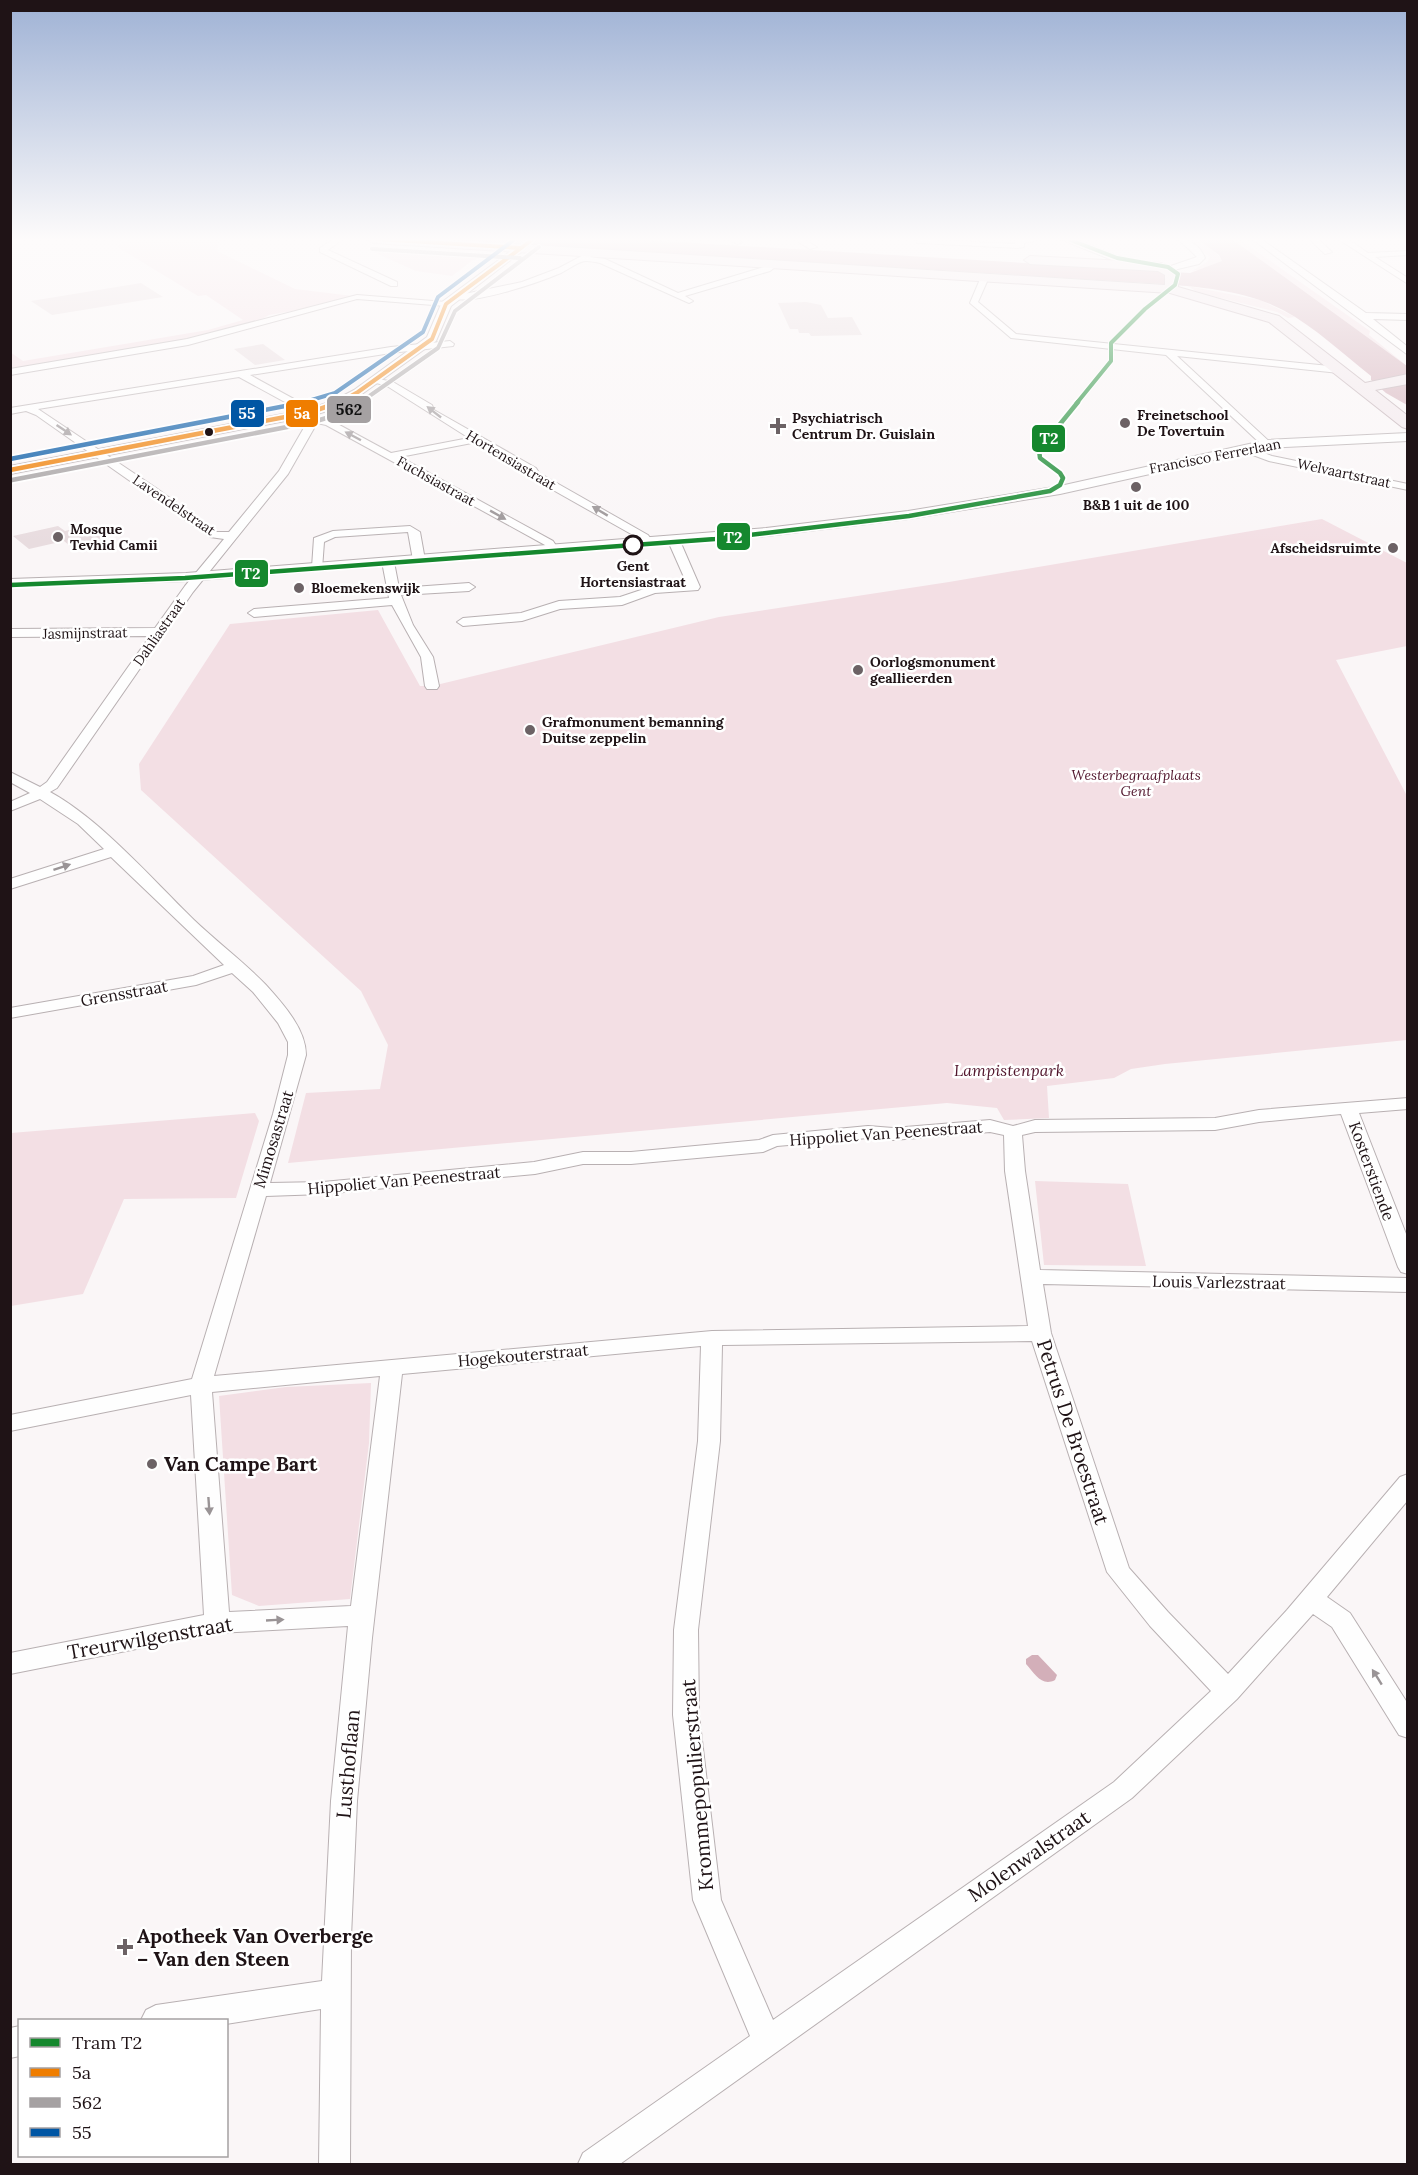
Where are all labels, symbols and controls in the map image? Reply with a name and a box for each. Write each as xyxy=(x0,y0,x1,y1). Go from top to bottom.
line badge: 562 xyxy=(326,395,372,424)
line badge: 55 xyxy=(230,399,265,428)
line badge: 5a xyxy=(285,399,319,428)
text: 562 xyxy=(336,399,362,419)
text: 55 xyxy=(238,403,256,423)
text: 5a xyxy=(293,403,311,423)
one-way arrow xyxy=(426,405,442,418)
place label: Freinetschool De Tovertuin xyxy=(1137,406,1229,440)
place label: Psychiatrisch Centrum Dr. Guislain xyxy=(792,409,935,443)
marker: Freinetschool De Tovertuin xyxy=(1118,416,1132,430)
marker: Psychiatrisch Centrum Dr. Guislain xyxy=(769,417,787,435)
one-way arrow xyxy=(55,424,71,436)
line badge: T2 xyxy=(1031,424,1066,453)
unlabelled marker xyxy=(203,426,215,438)
street label: Hortensiastraat xyxy=(463,426,560,494)
text: T2 xyxy=(1040,428,1058,448)
one-way arrow xyxy=(345,431,362,441)
street label: Francisco Ferrerlaan xyxy=(1148,434,1283,478)
street label: Fuchsiastraat xyxy=(394,452,479,510)
street label: Welvaartstraat xyxy=(1296,454,1393,492)
street label: Lavendelstraat xyxy=(129,471,219,540)
marker: B&B 1 uit de 100 xyxy=(1129,480,1143,494)
place label: B&B 1 uit de 100 xyxy=(1083,496,1189,514)
one-way arrow xyxy=(592,505,608,516)
one-way arrow xyxy=(490,510,507,520)
place label: Mosque Tevhid Camii xyxy=(70,520,158,554)
line badge: T2 xyxy=(716,522,751,551)
text: T2 xyxy=(724,527,742,547)
marker: Mosque Tevhid Camii xyxy=(51,530,65,544)
marker: Gent Hortensiastraat xyxy=(623,535,643,555)
place label: Afscheidsruimte xyxy=(1271,539,1381,557)
marker: Afscheidsruimte xyxy=(1386,541,1400,555)
place label: Gent Hortensiastraat xyxy=(580,557,686,591)
line badge: T2 xyxy=(234,559,269,588)
text: T2 xyxy=(242,563,260,583)
place label: Bloemekenswijk xyxy=(311,579,421,597)
marker: Bloemekenswijk xyxy=(292,581,306,595)
street label: Dahliastraat xyxy=(129,594,189,669)
street label: Jasmijnstraat xyxy=(41,623,128,643)
place label: Oorlogsmonument geallieerden xyxy=(870,653,996,687)
marker: Oorlogsmonument geallieerden xyxy=(851,663,865,677)
place label: Grafmonument bemanning Duitse zeppelin xyxy=(542,713,725,747)
marker: Grafmonument bemanning Duitse zeppelin xyxy=(523,723,537,737)
park label: Westerbegraafplaats Gent xyxy=(1071,766,1201,800)
one-way arrow xyxy=(53,862,71,871)
street label: Grensstraat xyxy=(79,975,170,1010)
park label: Lampistenpark xyxy=(954,1060,1064,1080)
street label: Mimosastraat xyxy=(249,1087,298,1190)
street label: Hippoliet Van Peenestraat xyxy=(789,1116,984,1150)
street label: Kosterstiende xyxy=(1345,1119,1399,1224)
street label: Hippoliet Van Peenestraat xyxy=(307,1162,502,1198)
street label: Louis Varlezstraat xyxy=(1152,1271,1287,1293)
street label: Petrus De Broestraat xyxy=(1032,1336,1115,1528)
street label: Hogekouterstraat xyxy=(457,1339,590,1371)
place label: Van Campe Bart xyxy=(164,1451,318,1476)
marker: Van Campe Bart xyxy=(145,1457,159,1471)
one-way arrow xyxy=(204,1497,214,1516)
street label: Treurwilgenstraat xyxy=(65,1611,235,1664)
one-way arrow xyxy=(266,1615,285,1624)
one-way arrow xyxy=(1371,1669,1382,1685)
street label: Krommepopulierstraat xyxy=(675,1678,718,1892)
street label: Lusthoflaan xyxy=(330,1708,365,1820)
street label: Molenwalstraat xyxy=(963,1804,1095,1907)
place label: Apotheek Van Overberge – Van den Steen xyxy=(137,1923,374,1971)
marker: Apotheek Van Overberge – Van den Steen xyxy=(118,1940,132,1954)
legend xyxy=(18,2019,228,2157)
text: Tram T2 xyxy=(72,2031,142,2054)
text: 5a xyxy=(72,2061,91,2084)
text: 562 xyxy=(72,2091,102,2114)
text: 55 xyxy=(72,2121,92,2144)

